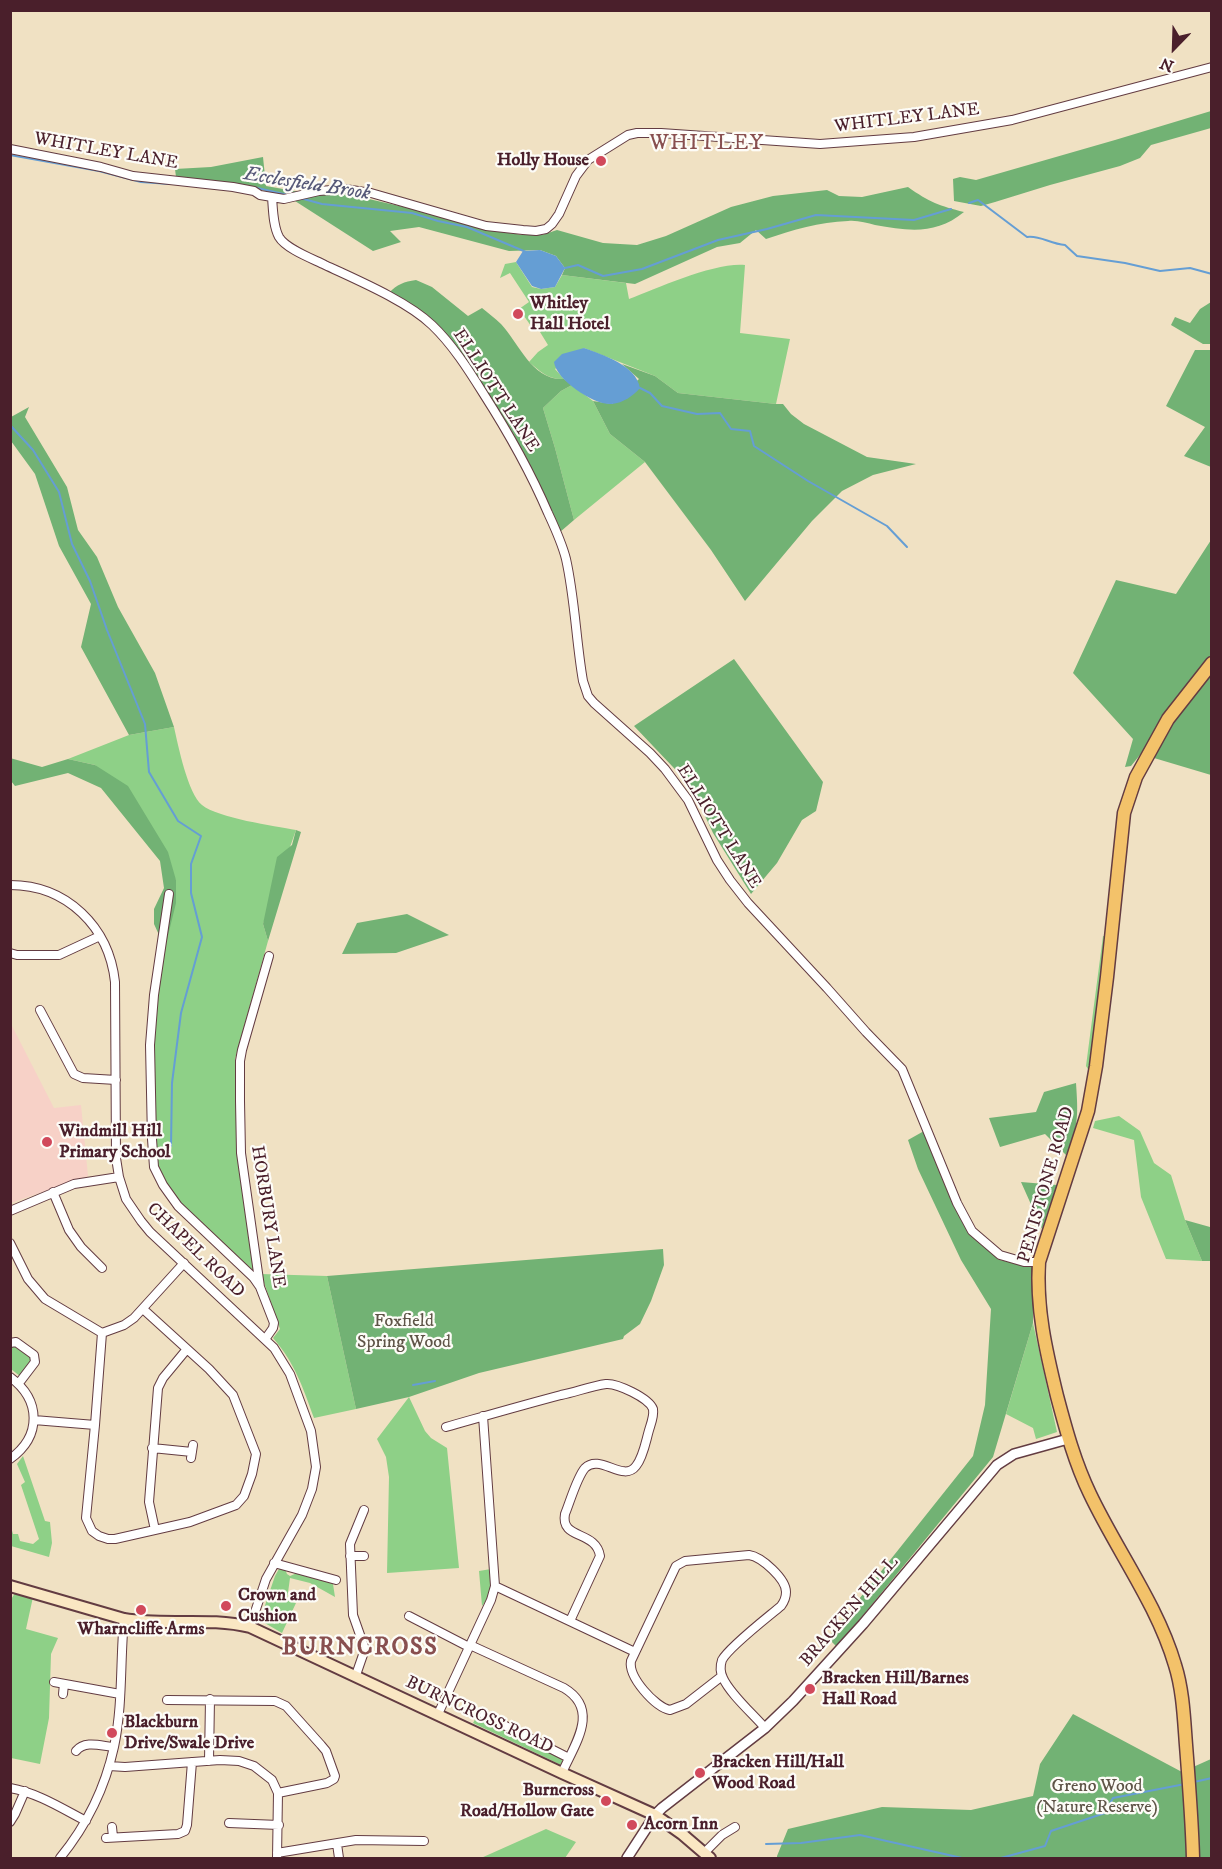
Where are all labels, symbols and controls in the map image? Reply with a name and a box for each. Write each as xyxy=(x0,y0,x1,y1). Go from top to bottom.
north arrow xyxy=(1144,18,1204,78)
text: N xyxy=(1157,53,1177,76)
street label: WHITLEY LANE xyxy=(833,99,981,139)
street label: WHITLEY LANE xyxy=(32,129,180,175)
district label: WHITLEY xyxy=(649,132,765,158)
place label: Holly House xyxy=(497,150,589,172)
marker: Holly House xyxy=(594,154,608,168)
water label: Ecclesfield Brook xyxy=(242,163,372,207)
place label: Whitley Hall Hotel xyxy=(530,293,610,336)
marker: Whitley Hall Hotel xyxy=(511,307,525,321)
street label: ELLIOTT LANE xyxy=(447,325,543,457)
street label: ELLIOTT LANE xyxy=(671,761,765,893)
street label: PENISTONE ROAD xyxy=(1014,1104,1080,1266)
place label: Windmill Hill Primary School xyxy=(59,1121,170,1164)
marker: Windmill Hill Primary School xyxy=(40,1135,54,1149)
street label: HORBURY LANE xyxy=(245,1144,289,1290)
street label: CHAPEL ROAD xyxy=(142,1199,248,1303)
park label: Foxfield Spring Wood xyxy=(357,1311,451,1354)
street label: BRACKEN HILL xyxy=(796,1552,904,1672)
place label: Crown and Cushion xyxy=(238,1585,316,1628)
marker: Crown and Cushion xyxy=(219,1599,233,1613)
marker: Wharncliffe Arms xyxy=(134,1603,148,1617)
place label: Wharncliffe Arms xyxy=(78,1619,204,1641)
district label: BURNCROSS xyxy=(282,1635,438,1663)
place label: Bracken Hill/Barnes Hall Road xyxy=(822,1668,969,1710)
street label: BURNCROSS ROAD xyxy=(402,1672,556,1760)
marker: Bracken Hill/Barnes Hall Road xyxy=(803,1682,817,1696)
place label: Blackburn Drive/Swale Drive xyxy=(124,1712,254,1754)
marker: Blackburn Drive/Swale Drive xyxy=(105,1726,119,1740)
place label: Bracken Hill/Hall Wood Road xyxy=(712,1752,844,1794)
marker: Bracken Hill/Hall Wood Road xyxy=(693,1766,707,1780)
park label: Greno Wood (Nature Reserve) xyxy=(1036,1776,1158,1818)
place label: Burncross Road/Hollow Gate xyxy=(460,1780,594,1822)
marker: Burncross Road/Hollow Gate xyxy=(599,1794,613,1808)
place label: Acorn Inn xyxy=(644,1814,718,1836)
marker: Acorn Inn xyxy=(625,1818,639,1832)

